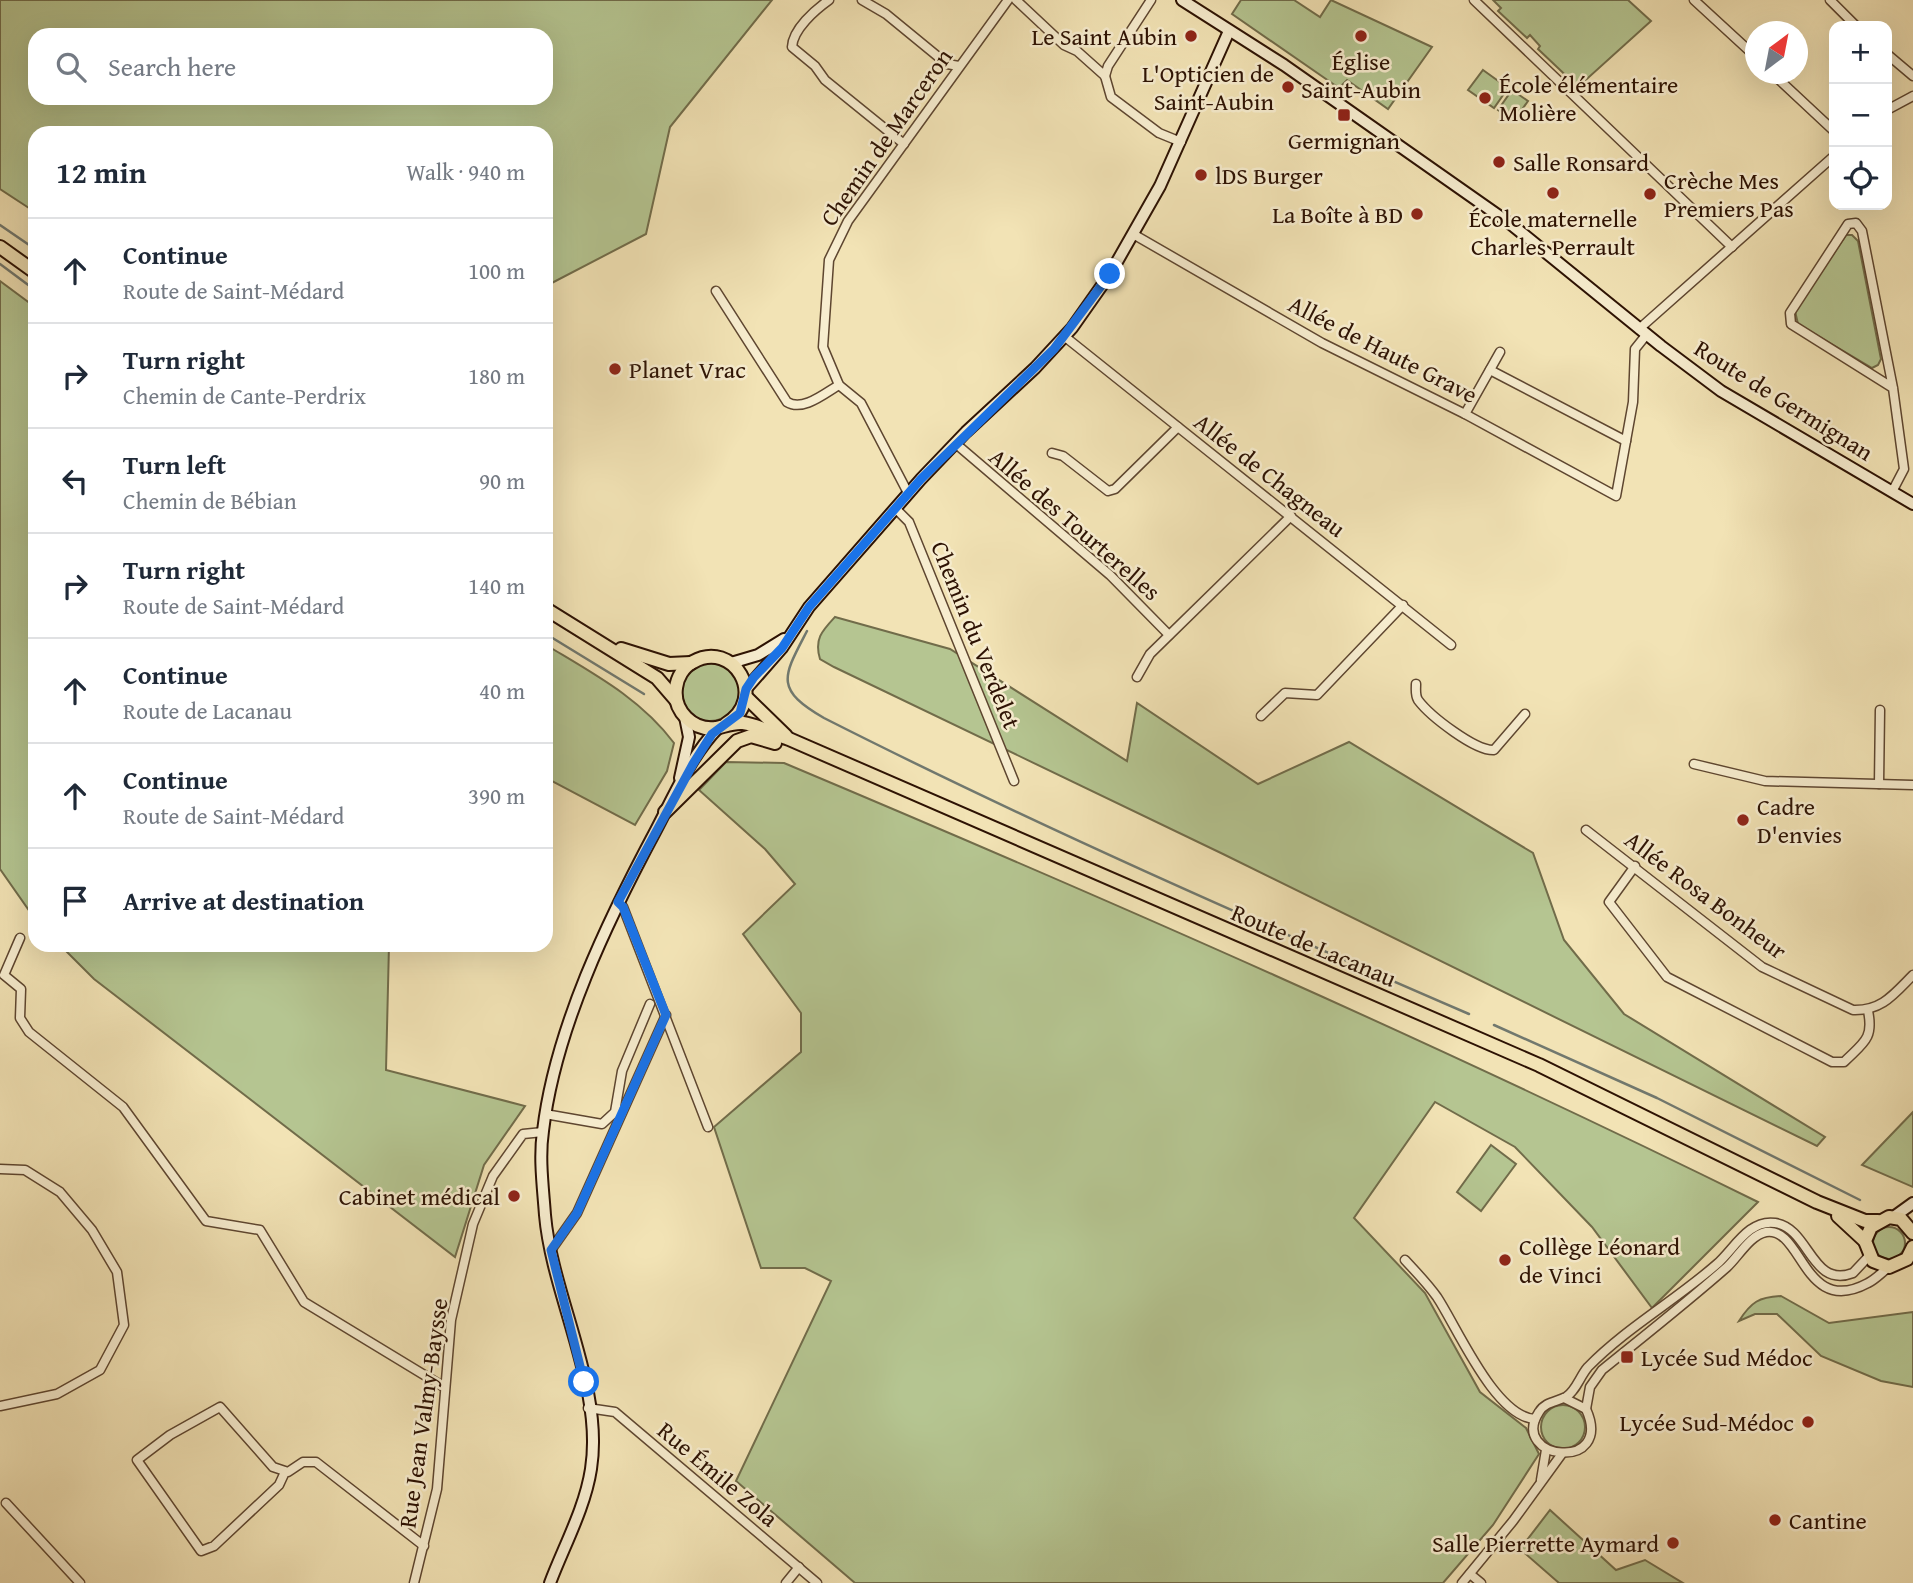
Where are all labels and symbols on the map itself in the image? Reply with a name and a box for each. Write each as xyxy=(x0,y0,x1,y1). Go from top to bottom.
place label: Le Saint Aubin xyxy=(1032,19,1178,54)
north arrow xyxy=(1745,21,1808,84)
marker: Le Saint Aubin xyxy=(1183,28,1199,44)
marker: Église Saint-Aubin xyxy=(1353,28,1369,44)
street label: Chemin de Marceron xyxy=(811,41,961,233)
place label: Église Saint-Aubin xyxy=(1301,44,1422,107)
place label: L'Opticien de Saint-Aubin xyxy=(1142,56,1275,119)
place label: École élémentaire Molière xyxy=(1499,67,1678,130)
marker: L'Opticien de Saint-Aubin xyxy=(1280,79,1296,95)
marker: École élémentaire Molière xyxy=(1477,90,1493,106)
marker: Germignan xyxy=(1336,107,1352,123)
place label: Germignan xyxy=(1288,123,1400,158)
place label: Salle Ronsard xyxy=(1513,145,1649,180)
marker: Salle Ronsard xyxy=(1491,154,1507,170)
place label: lDS Burger xyxy=(1215,158,1323,193)
place label: Crèche Mes Premiers Pas xyxy=(1664,163,1794,226)
marker: lDS Burger xyxy=(1193,167,1209,183)
marker: École maternelle Charles Perrault xyxy=(1545,185,1561,201)
marker: Crèche Mes Premiers Pas xyxy=(1642,186,1658,202)
place label: La Boîte à BD xyxy=(1272,197,1403,232)
place label: École maternelle Charles Perrault xyxy=(1469,201,1637,264)
marker: La Boîte à BD xyxy=(1409,206,1425,222)
route end xyxy=(1094,258,1125,289)
street label: Allée de Haute Grave xyxy=(1282,286,1484,412)
street label: Route de Germignan xyxy=(1688,331,1881,470)
place label: Planet Vrac xyxy=(629,352,746,387)
marker: Planet Vrac xyxy=(607,361,623,377)
street label: Allée de Chagneau xyxy=(1187,405,1353,545)
street label: Allée des Tourterelles xyxy=(982,440,1168,608)
street label: Chemin du Verdelet xyxy=(922,536,1030,735)
place label: Cadre D'envies xyxy=(1757,789,1842,852)
marker: Cadre D'envies xyxy=(1735,812,1751,828)
street label: Allée Rosa Bonheur xyxy=(1618,822,1794,968)
street label: Route de Lacanau xyxy=(1226,894,1402,996)
place label: Cabinet médical xyxy=(339,1179,500,1214)
marker: Cabinet médical xyxy=(506,1188,522,1204)
place label: Collège Léonard de Vinci xyxy=(1519,1229,1680,1292)
marker: Collège Léonard de Vinci xyxy=(1497,1252,1513,1268)
street label: Rue Jean Valmy-Baysse xyxy=(390,1296,456,1530)
place label: Lycée Sud Médoc xyxy=(1641,1340,1813,1375)
marker: Lycée Sud Médoc xyxy=(1619,1349,1635,1365)
route start xyxy=(568,1366,599,1397)
place label: Lycée Sud-Médoc xyxy=(1620,1405,1794,1440)
street label: Rue Émile Zola xyxy=(650,1413,787,1535)
marker: Lycée Sud-Médoc xyxy=(1800,1414,1816,1430)
place label: Cantine xyxy=(1789,1503,1867,1538)
marker: Cantine xyxy=(1767,1512,1783,1528)
place label: Salle Pierrette Aymard xyxy=(1432,1526,1659,1561)
marker: Salle Pierrette Aymard xyxy=(1665,1535,1681,1551)

